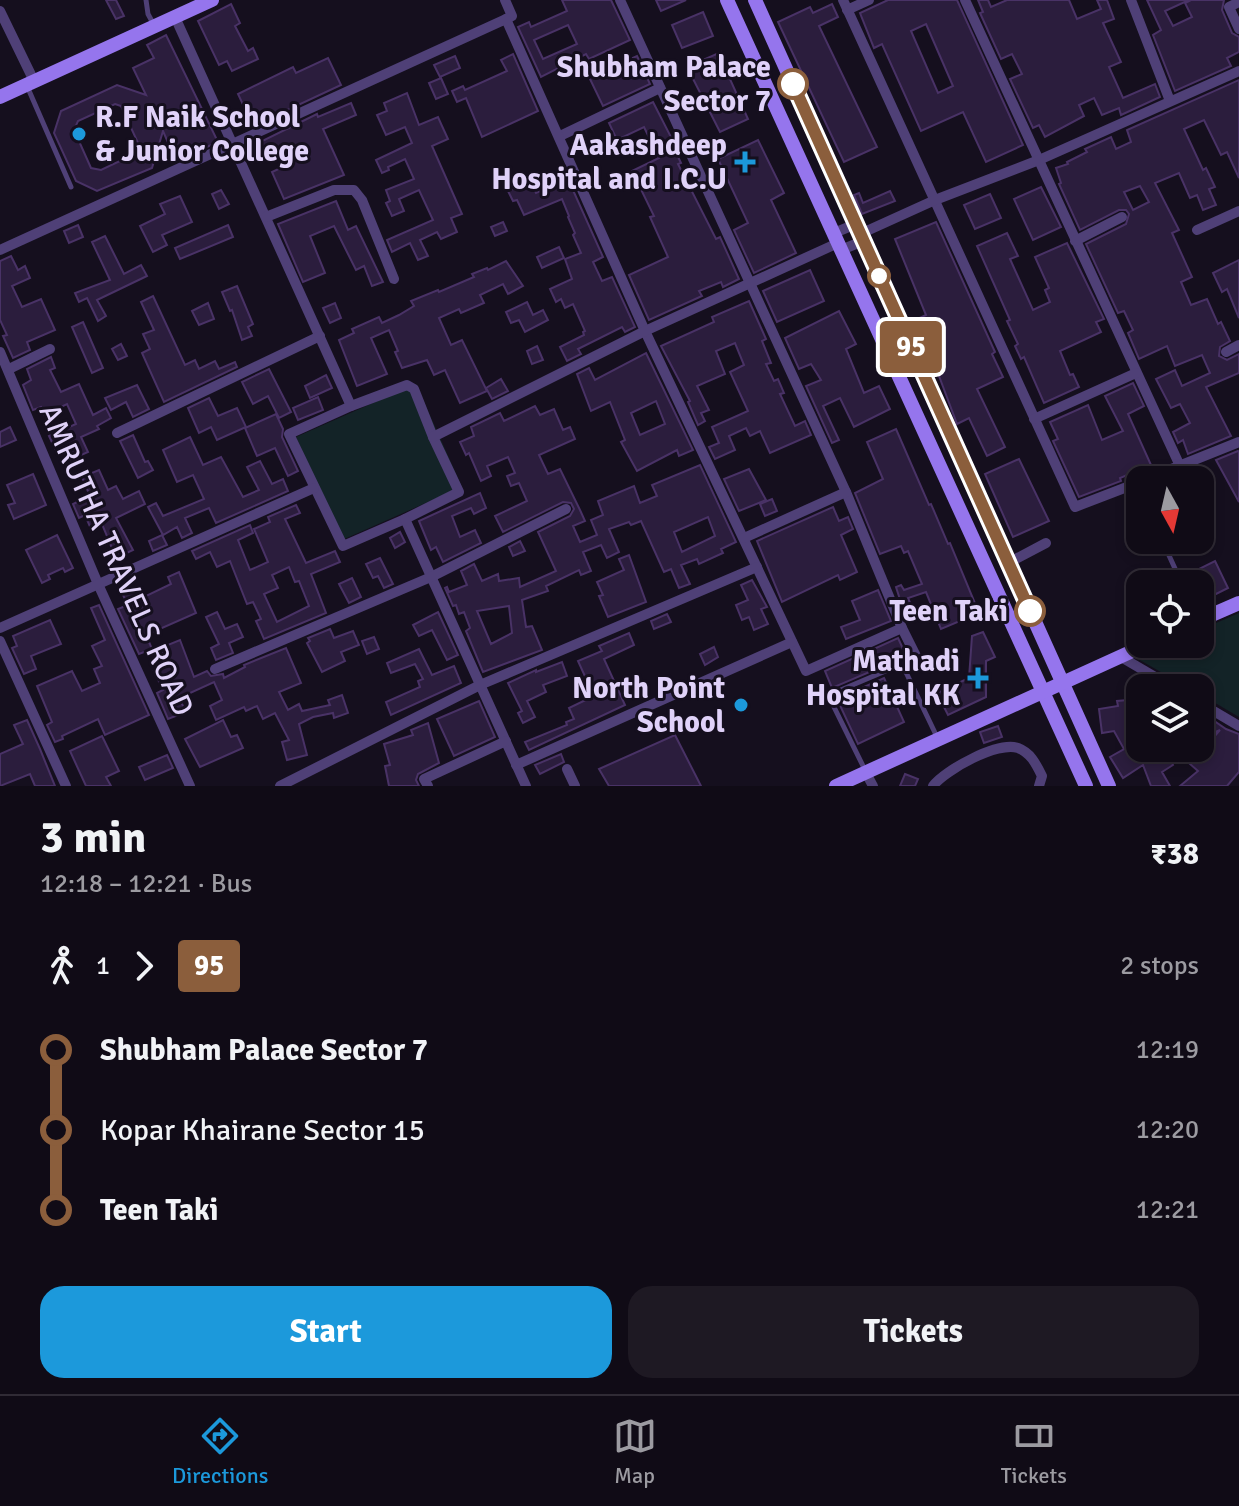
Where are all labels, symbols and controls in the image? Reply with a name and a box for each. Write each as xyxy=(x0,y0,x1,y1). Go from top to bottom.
place label: Shubham Palace Sector 7 xyxy=(557,49,771,120)
marker: Shubham Palace Sector 7 xyxy=(778,69,808,99)
place label: R.F Naik School & Junior College xyxy=(95,99,309,170)
marker: R.F Naik School & Junior College xyxy=(70,125,88,143)
place label: Aakashdeep Hospital and I.C.U xyxy=(491,127,727,198)
marker: Aakashdeep Hospital and I.C.U xyxy=(734,151,756,173)
unlabelled marker xyxy=(868,265,890,287)
line badge: 95 xyxy=(875,321,947,373)
text: 95 xyxy=(896,330,926,364)
street label: AMRUTHA TRAVELS ROAD xyxy=(30,398,202,722)
north arrow xyxy=(1126,466,1214,554)
map controls xyxy=(1126,466,1214,762)
button: locate xyxy=(1126,570,1214,658)
place label: Teen Taki xyxy=(889,593,1008,630)
marker: Teen Taki xyxy=(1015,596,1045,626)
place label: Mathadi Hospital KK xyxy=(806,643,960,714)
marker: Mathadi Hospital KK xyxy=(967,667,989,689)
place label: North Point School xyxy=(572,670,725,741)
button: layers xyxy=(1126,674,1214,762)
marker: North Point School xyxy=(732,696,750,714)
text: 3 min xyxy=(40,811,146,865)
text: ₹38 xyxy=(1150,836,1199,873)
text: 12:18 – 12:21 · Bus xyxy=(40,868,252,900)
icon: walk xyxy=(40,944,84,988)
icon: forward xyxy=(122,944,166,988)
text: 95 xyxy=(194,949,224,983)
text: 1 xyxy=(96,950,110,982)
text: 2 stops xyxy=(1120,950,1199,982)
text: Shubham Palace Sector 7 xyxy=(100,1032,428,1069)
text: 12:19 xyxy=(1136,1034,1199,1066)
text: Kopar Khairane Sector 15 xyxy=(100,1112,425,1149)
text: 12:20 xyxy=(1136,1114,1199,1146)
text: Teen Taki xyxy=(100,1192,219,1229)
text: 12:21 xyxy=(1136,1194,1199,1226)
button: Start xyxy=(40,1286,612,1378)
button: Tickets xyxy=(628,1286,1199,1378)
tab: Directions xyxy=(172,1414,268,1489)
tab: Map xyxy=(613,1414,657,1489)
tab: Tickets xyxy=(1001,1414,1067,1489)

